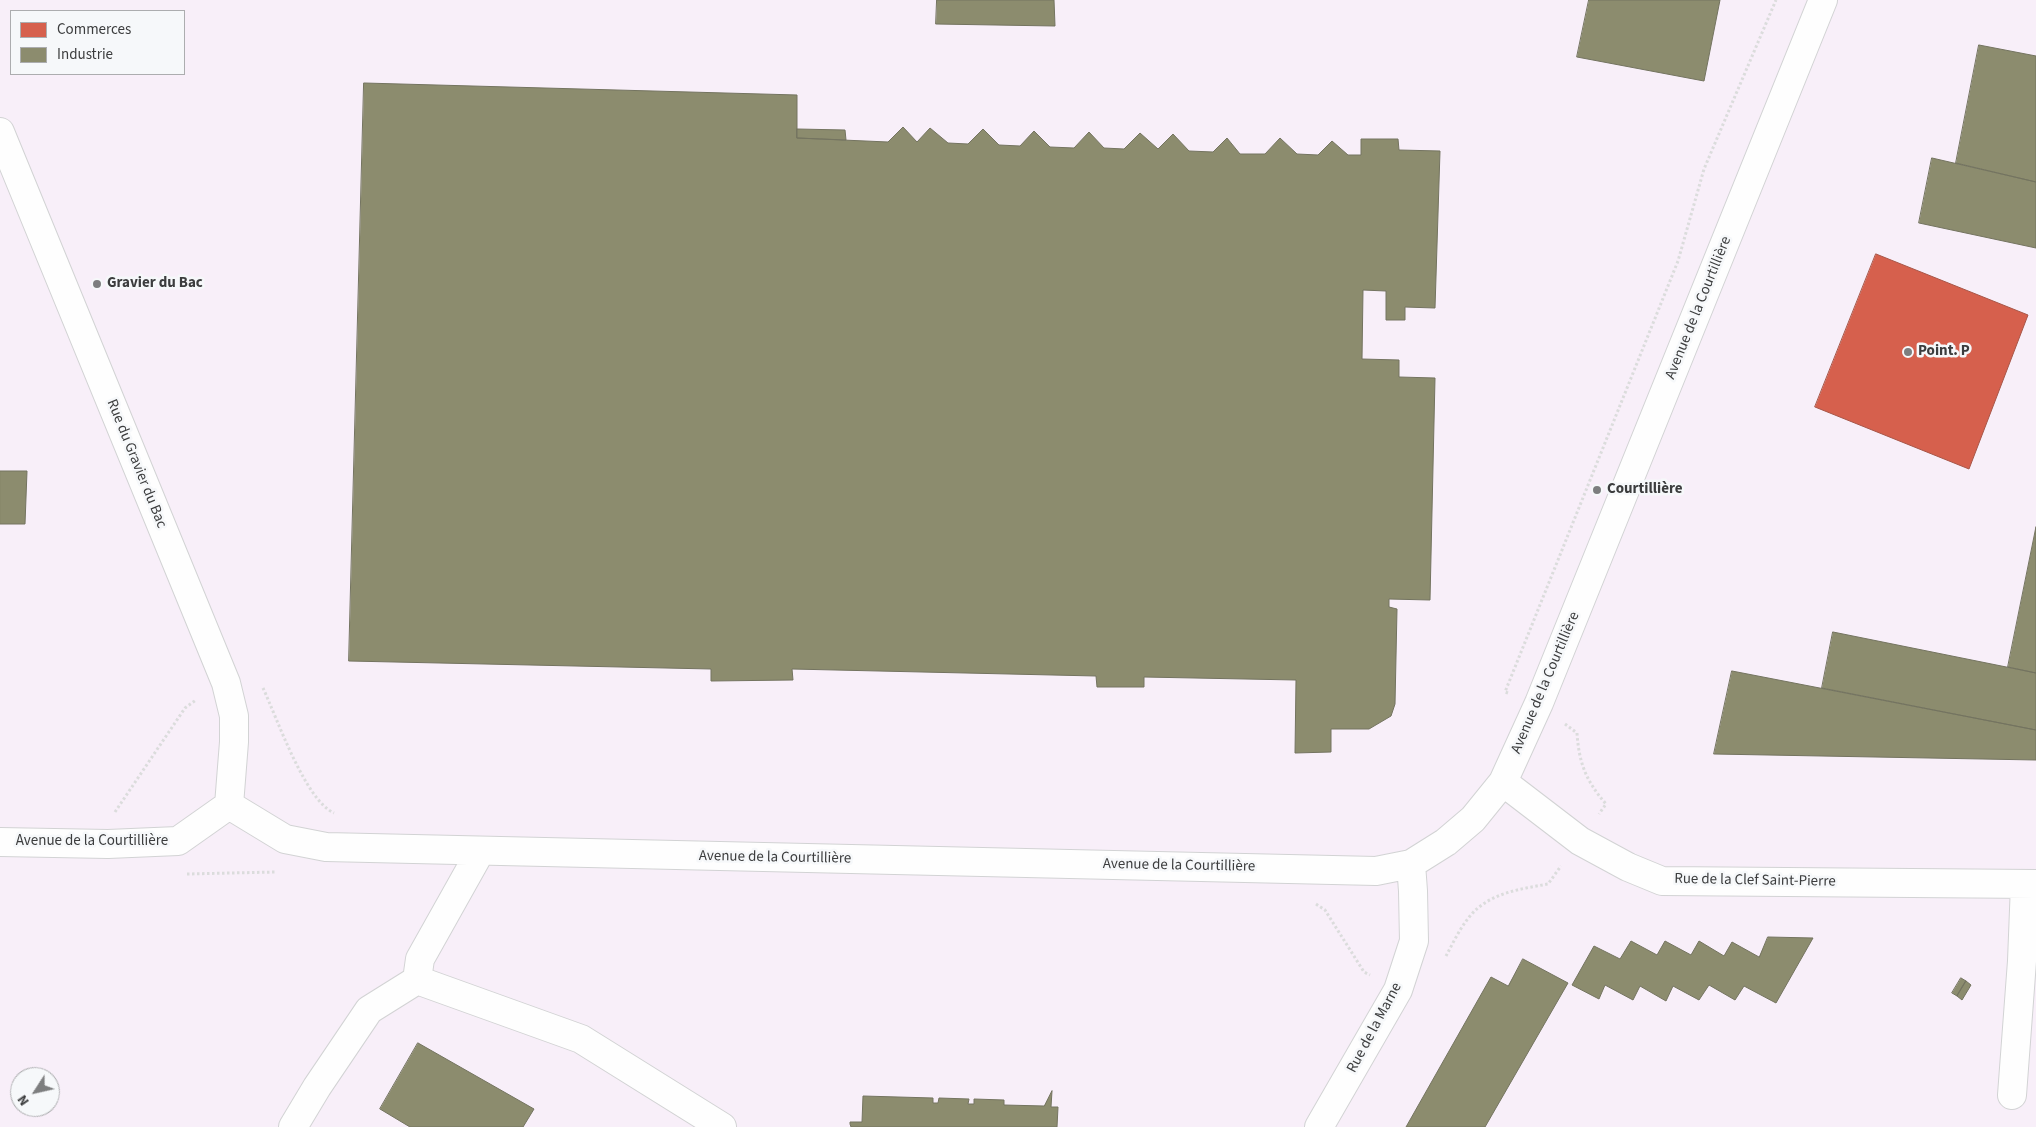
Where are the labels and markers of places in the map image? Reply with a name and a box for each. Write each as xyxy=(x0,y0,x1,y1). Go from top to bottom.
place label: Gravier du Bac xyxy=(107,275,203,293)
marker: Gravier du Bac xyxy=(91,278,103,290)
place label: Point. P xyxy=(1918,343,1970,361)
marker: Point. P xyxy=(1902,346,1914,358)
place label: Courtillière xyxy=(1607,481,1683,499)
marker: Courtillière xyxy=(1591,484,1603,496)

